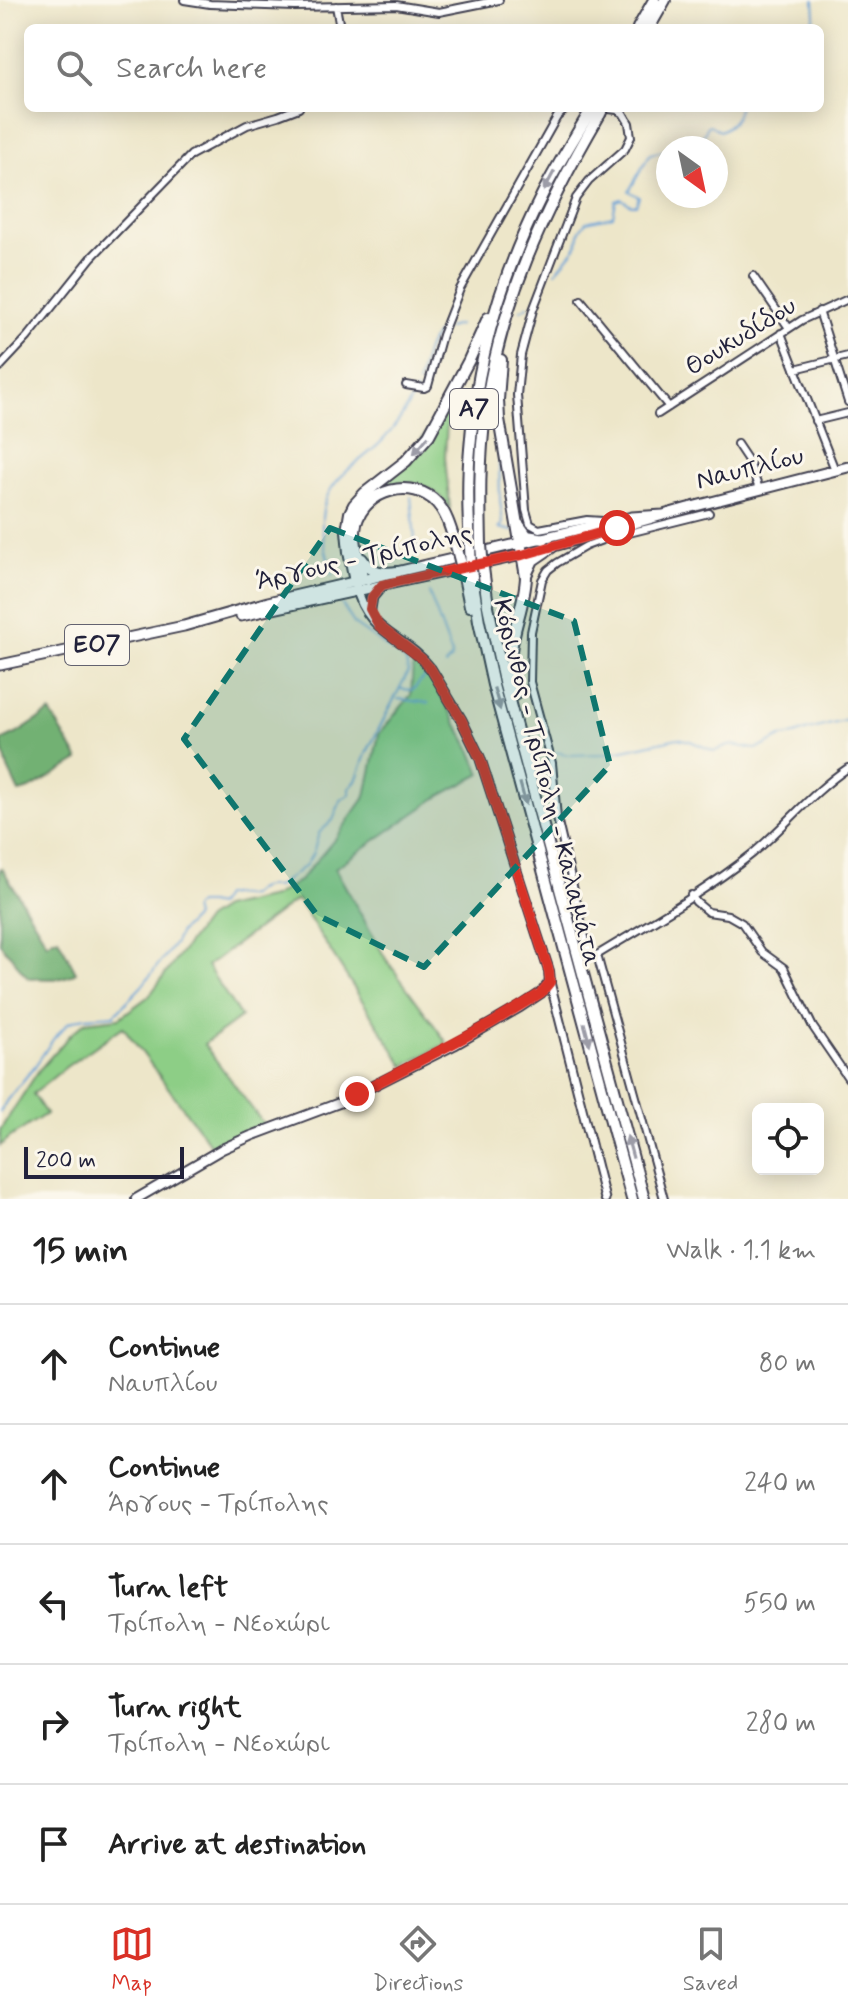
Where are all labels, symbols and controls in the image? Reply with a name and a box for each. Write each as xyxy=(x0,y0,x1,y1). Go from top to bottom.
search box xyxy=(24,24,824,112)
icon: search xyxy=(52,46,96,90)
text: Search here xyxy=(116,49,267,88)
north arrow xyxy=(656,136,728,208)
one-way arrow xyxy=(543,169,556,192)
street label: Θουκυδίδου xyxy=(679,289,803,385)
road number: Α7 xyxy=(450,389,498,429)
one-way arrow xyxy=(413,435,430,455)
street label: Ναυπλίου xyxy=(693,439,807,499)
route start xyxy=(599,510,635,546)
street label: Άργους - Τρίπολης xyxy=(253,517,475,599)
street label: Κόρινθος - Τρίπολη - Καλαμάτα xyxy=(484,596,608,970)
road number: ΕΟ7 xyxy=(65,625,129,665)
one-way arrow xyxy=(491,687,504,711)
one-way arrow xyxy=(517,782,530,806)
one-way arrow xyxy=(582,1021,594,1046)
route end xyxy=(339,1076,375,1112)
map controls xyxy=(752,1103,824,1175)
button: locate xyxy=(752,1103,824,1175)
one-way arrow xyxy=(623,1134,636,1158)
scale bar xyxy=(24,1143,184,1179)
text: 200 m xyxy=(36,1147,96,1175)
text: 15 min xyxy=(32,1229,128,1274)
text: Walk · 1.1 km xyxy=(666,1234,816,1268)
text: Continue xyxy=(108,1328,220,1367)
icon: ahead xyxy=(32,1342,76,1386)
text: 80 m xyxy=(759,1347,816,1381)
text: Ναυπλίου xyxy=(108,1367,218,1401)
text: Continue xyxy=(108,1448,220,1487)
icon: ahead xyxy=(32,1462,76,1506)
text: 240 m xyxy=(744,1467,816,1501)
text: Άργους - Τρίπολης xyxy=(108,1487,329,1521)
text: Turn left xyxy=(108,1568,228,1607)
icon: left xyxy=(32,1582,76,1626)
text: 550 m xyxy=(743,1587,816,1621)
text: Τρίπολη - Νεοχώρι xyxy=(108,1607,330,1641)
text: Turn right xyxy=(108,1688,241,1727)
icon: right xyxy=(32,1702,76,1746)
text: 280 m xyxy=(746,1707,816,1741)
text: Τρίπολη - Νεοχώρι xyxy=(108,1727,330,1761)
icon: arrive xyxy=(32,1822,76,1866)
text: Arrive at destination xyxy=(108,1825,366,1864)
tab: Map xyxy=(110,1922,154,1998)
tab: Directions xyxy=(373,1922,463,1998)
tab: Saved xyxy=(683,1922,738,1998)

